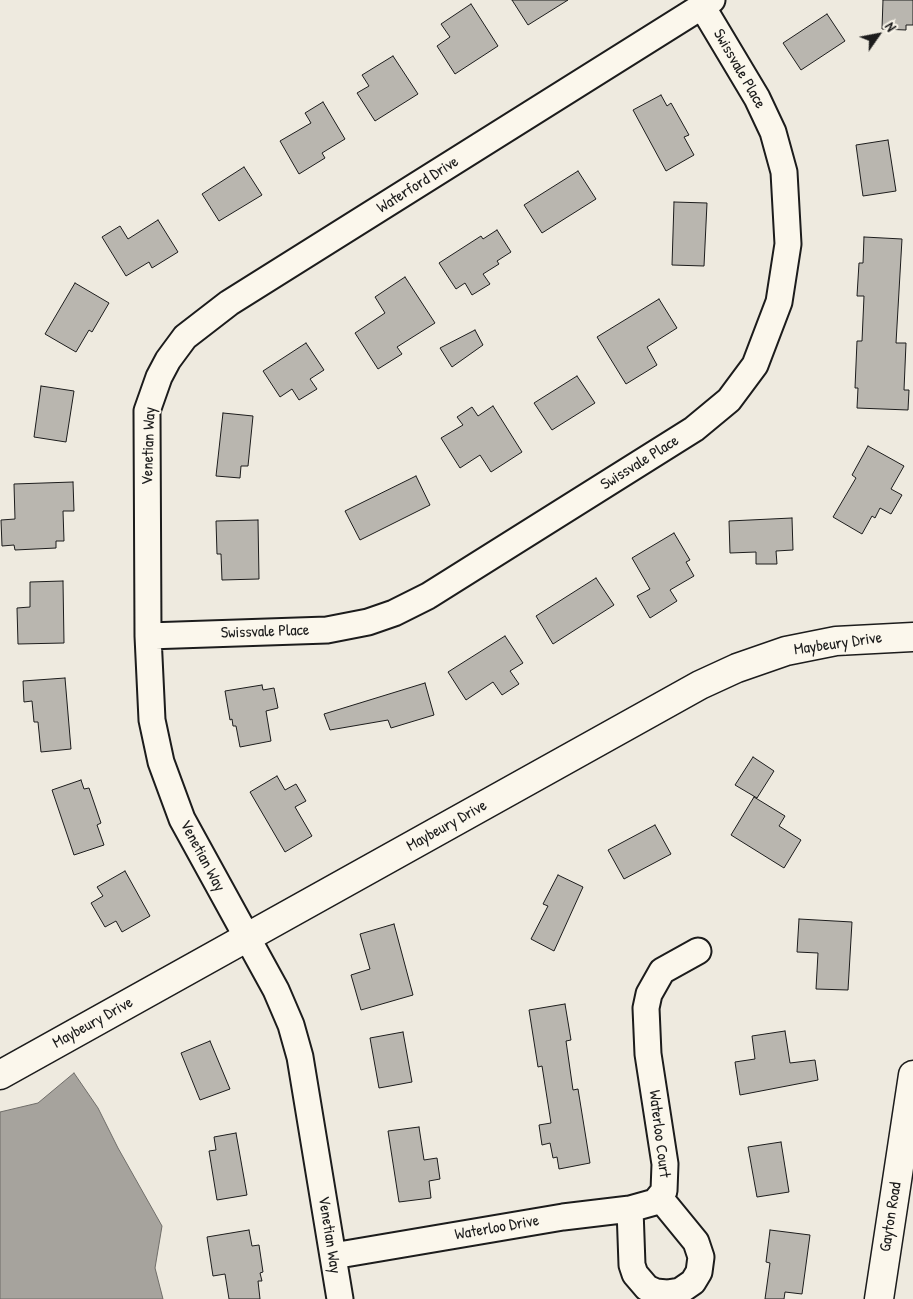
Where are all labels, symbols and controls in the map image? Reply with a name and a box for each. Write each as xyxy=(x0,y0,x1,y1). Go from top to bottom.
north arrow xyxy=(853,10,903,60)
text: N xyxy=(881,18,901,35)
street label: Swissvale Place xyxy=(709,26,769,112)
street label: Waterford Drive xyxy=(374,152,462,218)
street label: Venetian Way xyxy=(138,407,160,485)
street label: Swissvale Place xyxy=(597,431,683,495)
street label: Swissvale Place xyxy=(220,621,310,643)
street label: Maybeury Drive xyxy=(793,628,883,660)
street label: Maybeury Drive xyxy=(404,796,490,856)
street label: Venetian Way xyxy=(175,817,229,895)
street label: Maybeury Drive xyxy=(50,993,136,1053)
street label: Waterloo Court xyxy=(644,1089,674,1179)
street label: Gayton Road xyxy=(876,1181,906,1253)
street label: Venetian Way xyxy=(313,1195,345,1275)
street label: Waterloo Drive xyxy=(453,1211,541,1245)

